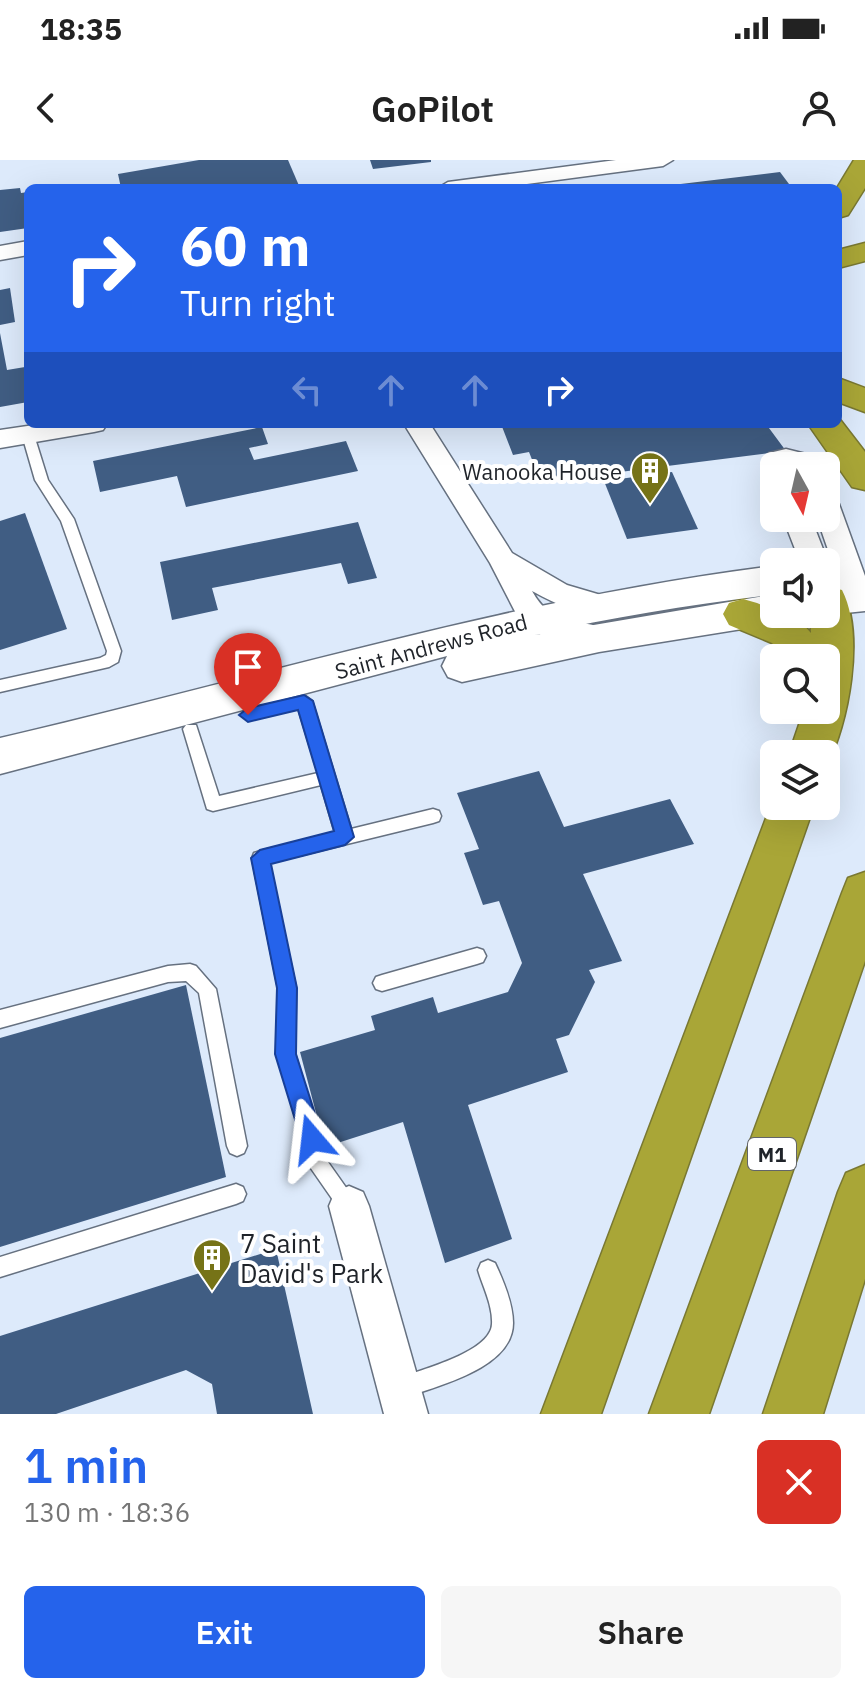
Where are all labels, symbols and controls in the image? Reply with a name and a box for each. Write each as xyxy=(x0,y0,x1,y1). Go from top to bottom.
text: 18:35 xyxy=(40,9,122,48)
text: GoPilot xyxy=(371,85,494,132)
icon: back xyxy=(24,86,68,130)
icon: person xyxy=(797,86,841,130)
text: 60 m xyxy=(180,209,310,281)
icon: right xyxy=(48,216,152,320)
text: Turn right xyxy=(180,279,336,326)
icon: left xyxy=(285,368,329,412)
icon: ahead xyxy=(369,368,413,412)
icon: ahead xyxy=(453,368,497,412)
icon: right xyxy=(537,368,581,412)
building icon: Wanooka House xyxy=(629,450,671,505)
north arrow xyxy=(760,452,840,532)
map controls xyxy=(760,452,840,820)
place label: Wanooka House xyxy=(462,457,622,486)
button: sound xyxy=(760,548,840,628)
street label: Saint Andrews Road xyxy=(332,606,530,686)
pin xyxy=(214,633,282,715)
button: search xyxy=(760,644,840,724)
icon: arrive xyxy=(226,645,270,689)
button: layers xyxy=(760,740,840,820)
position arrow xyxy=(270,1097,354,1181)
road number: M1 xyxy=(748,1138,796,1170)
place label: 7 Saint David's Park xyxy=(240,1226,384,1290)
building icon: 7 Saint David's Park xyxy=(191,1237,233,1292)
text: 1 min xyxy=(24,1434,148,1496)
button: close xyxy=(757,1440,841,1524)
text: 130 m · 18:36 xyxy=(24,1495,190,1529)
button: Exit xyxy=(24,1586,425,1678)
button: Share xyxy=(441,1586,841,1678)

